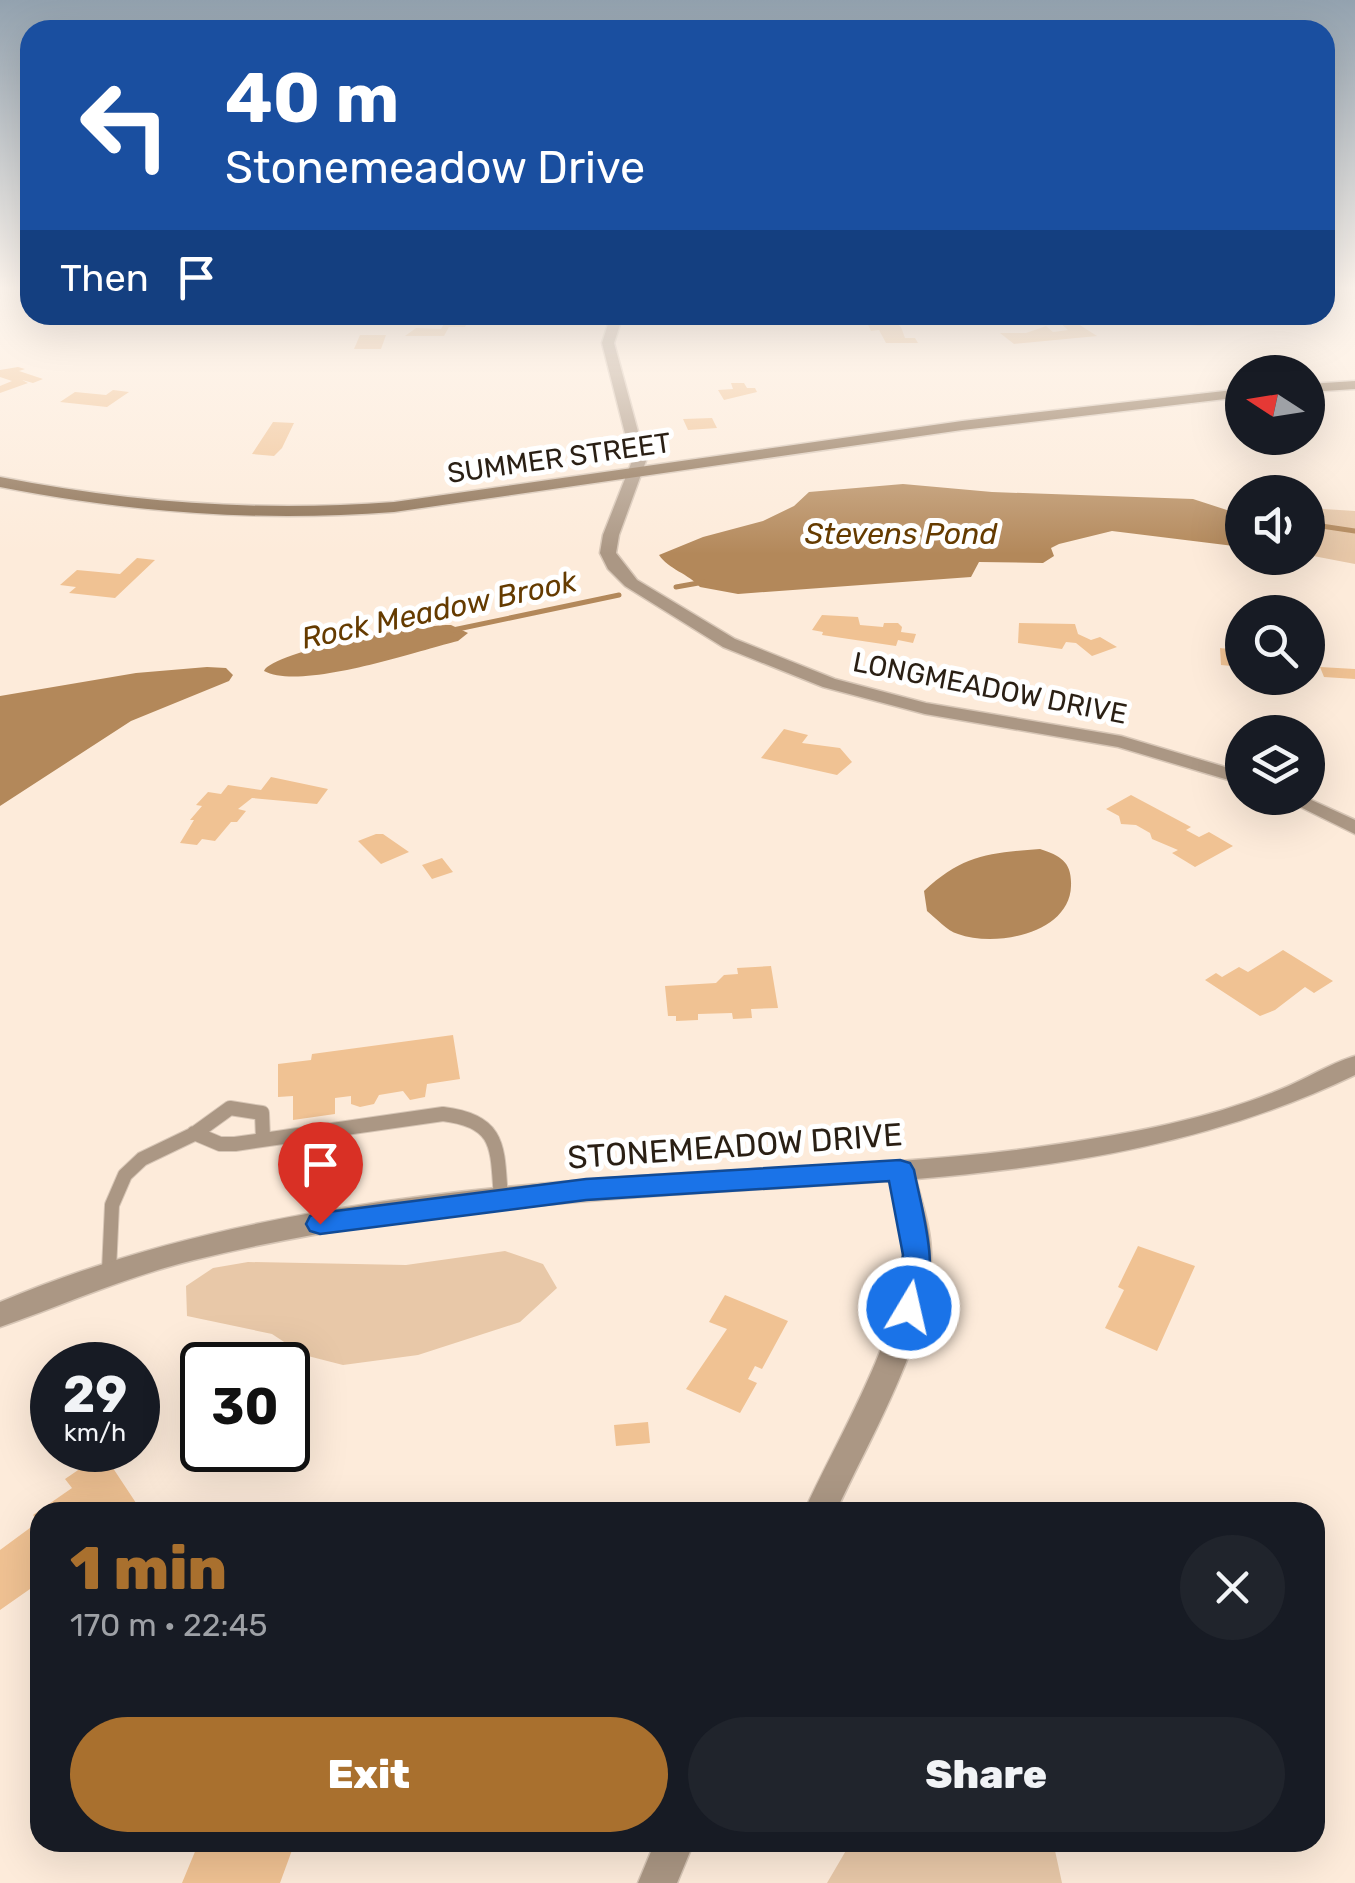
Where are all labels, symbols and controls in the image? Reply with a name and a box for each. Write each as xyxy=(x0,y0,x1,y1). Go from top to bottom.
text: 40 m xyxy=(225,57,399,140)
icon: left xyxy=(60,60,190,190)
text: Stonemeadow Drive xyxy=(225,141,645,194)
icon: arrive xyxy=(169,250,224,305)
text: Then xyxy=(60,255,149,301)
north arrow xyxy=(1225,355,1325,455)
map controls xyxy=(1225,355,1325,815)
street label: SUMMER STREET xyxy=(445,426,673,490)
button: sound xyxy=(1225,475,1325,575)
water label: Stevens Pond xyxy=(805,516,998,552)
water label: Rock Meadow Brook xyxy=(298,563,581,657)
button: search xyxy=(1225,595,1325,695)
street label: LONGMEADOW DRIVE xyxy=(850,645,1130,731)
button: layers xyxy=(1225,715,1325,815)
street label: STONEMEADOW DRIVE xyxy=(566,1115,904,1177)
pin xyxy=(278,1122,363,1225)
icon: arrive xyxy=(293,1137,348,1192)
position arrow xyxy=(857,1256,961,1360)
speed limit sign: 30 xyxy=(180,1342,310,1472)
text: 29 xyxy=(63,1365,127,1425)
text: km/h xyxy=(64,1418,126,1447)
text: 1 min xyxy=(70,1533,227,1604)
button: close xyxy=(1180,1535,1285,1640)
text: 170 m · 22:45 xyxy=(70,1606,268,1644)
button: Exit xyxy=(70,1717,668,1832)
button: Share xyxy=(688,1717,1285,1832)

